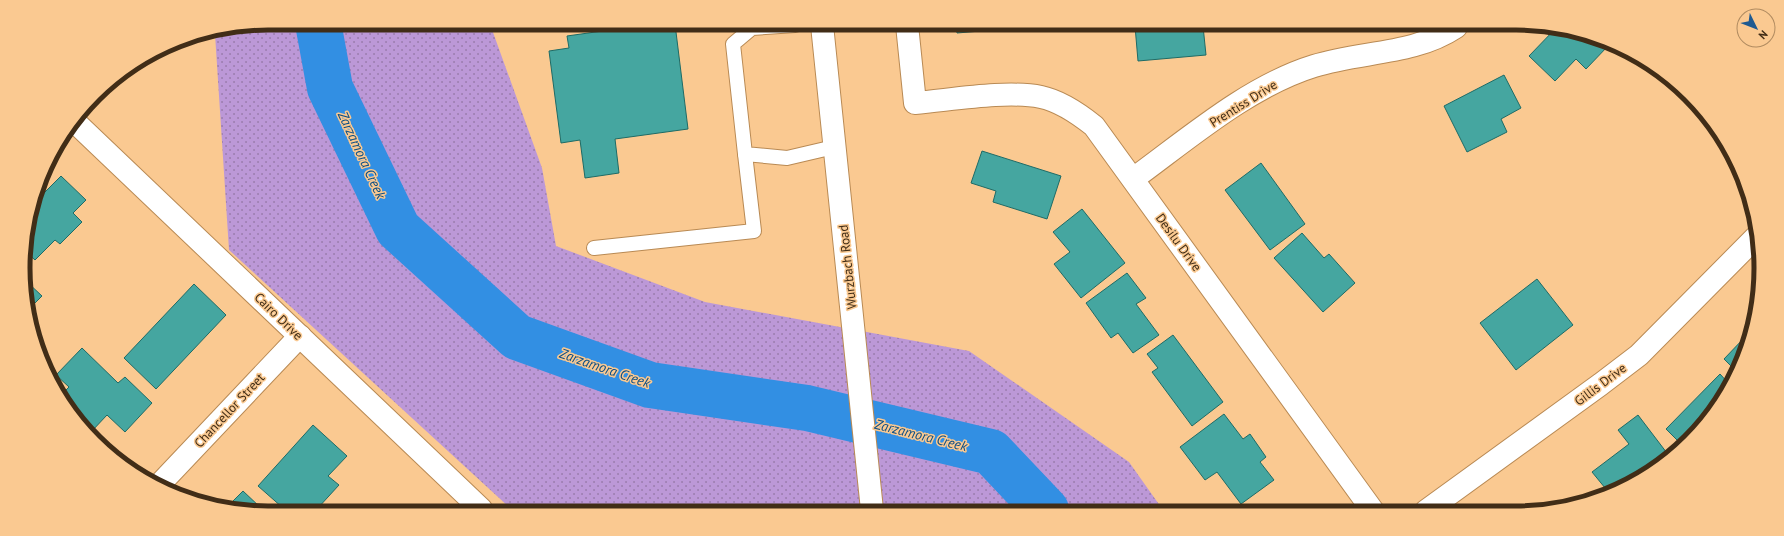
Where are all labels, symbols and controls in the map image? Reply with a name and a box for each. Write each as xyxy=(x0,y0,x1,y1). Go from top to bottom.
north arrow xyxy=(1736,8,1776,48)
text: N xyxy=(1756,27,1771,42)
street label: Prentiss Drive xyxy=(1206,76,1280,131)
water label: Zarzamora Creek xyxy=(333,107,390,202)
street label: Desilu Drive xyxy=(1152,210,1205,275)
street label: Wurzbach Road xyxy=(835,224,860,310)
street label: Cairo Drive xyxy=(251,289,307,344)
water label: Zarzamora Creek xyxy=(556,344,653,392)
street label: Gillis Drive xyxy=(1571,359,1630,409)
street label: Chancellor Street xyxy=(190,369,269,451)
water label: Zarzamora Creek xyxy=(872,415,970,455)

